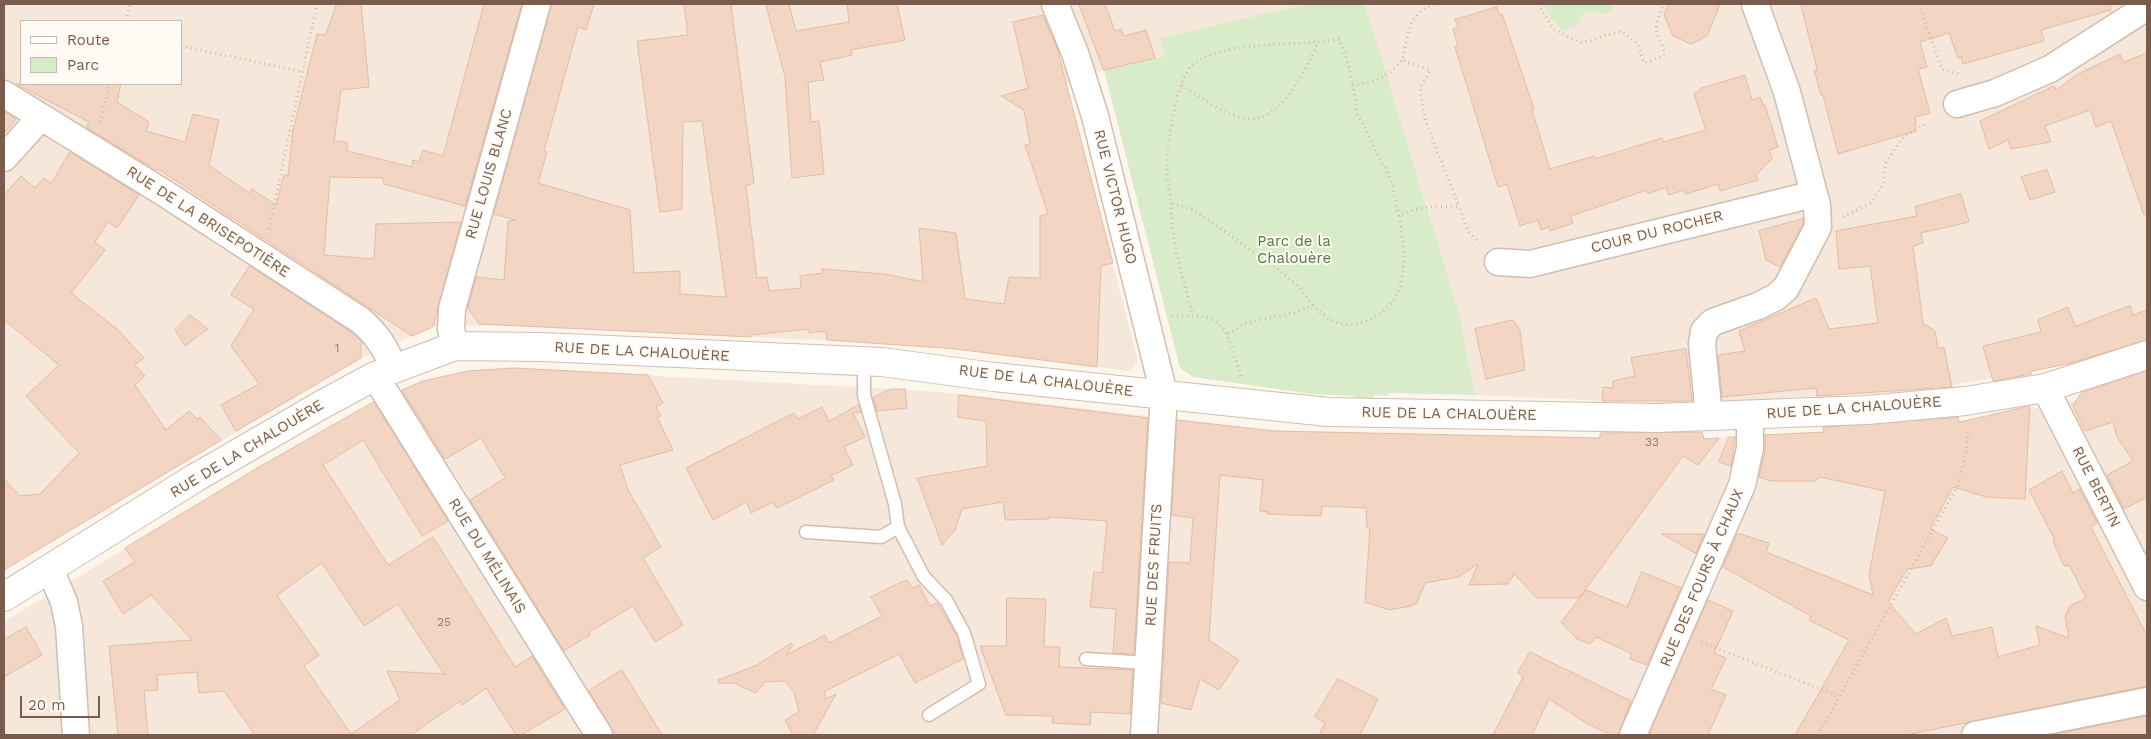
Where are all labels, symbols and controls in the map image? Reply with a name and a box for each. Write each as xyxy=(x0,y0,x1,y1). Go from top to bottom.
legend xyxy=(20,20,182,85)
text: Route xyxy=(67,31,110,49)
text: Parc xyxy=(67,56,99,74)
street label: RUE LOUIS BLANC xyxy=(462,107,516,241)
street label: RUE VICTOR HUGO xyxy=(1090,128,1140,266)
street label: RUE DE LA BRISEPOTIÈRE xyxy=(123,162,293,282)
street label: COUR DU ROCHER xyxy=(1589,207,1725,257)
park label: Parc de la Chalouère xyxy=(1257,233,1331,268)
street label: RUE DE LA CHALOUÈRE xyxy=(554,338,730,366)
house number: 1 xyxy=(335,341,339,355)
street label: RUE DE LA CHALOUÈRE xyxy=(958,361,1134,401)
street label: RUE DE LA CHALOUÈRE xyxy=(1766,393,1942,423)
street label: RUE DE LA CHALOUÈRE xyxy=(167,396,327,502)
street label: RUE DE LA CHALOUÈRE xyxy=(1361,403,1537,425)
house number: 33 xyxy=(1645,435,1659,449)
street label: RUE BERTIN xyxy=(2068,443,2124,531)
street label: RUE DES FOURS À CHAUX xyxy=(1656,486,1748,670)
street label: RUE DU MÉLINAIS xyxy=(444,495,530,617)
street label: RUE DES FRUITS xyxy=(1142,503,1166,627)
house number: 25 xyxy=(437,615,451,629)
scale bar xyxy=(22,686,102,718)
text: 20 m xyxy=(28,696,66,714)

